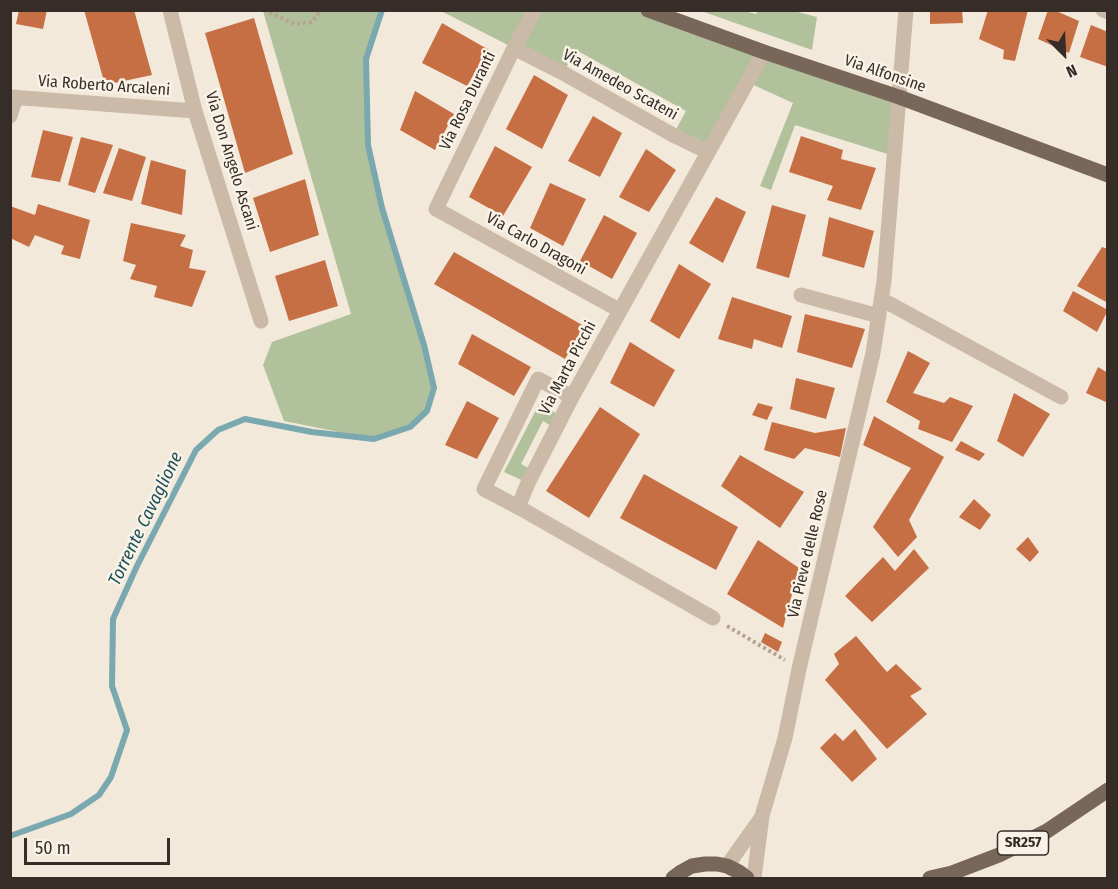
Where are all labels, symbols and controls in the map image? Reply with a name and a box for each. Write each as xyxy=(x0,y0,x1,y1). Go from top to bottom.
north arrow xyxy=(1034,24,1094,84)
street label: Via Amedeo Scateni xyxy=(559,45,681,125)
street label: Via Rosa Duranti xyxy=(436,49,500,153)
street label: Via Alfonsine xyxy=(842,51,928,97)
text: N xyxy=(1063,60,1080,82)
street label: Via Roberto Arcaleni xyxy=(37,72,171,100)
street label: Via Don Angelo Ascani xyxy=(201,89,261,233)
street label: Via Carlo Dragoni xyxy=(483,209,589,279)
street label: Via Marta Picchi xyxy=(535,318,601,418)
water label: Torrente Cavaglione xyxy=(104,449,188,589)
street label: Via Pieve delle Rose xyxy=(784,488,832,620)
scale bar xyxy=(27,826,172,864)
road number: SR257 xyxy=(998,831,1048,855)
text: 50 m xyxy=(35,837,71,859)

